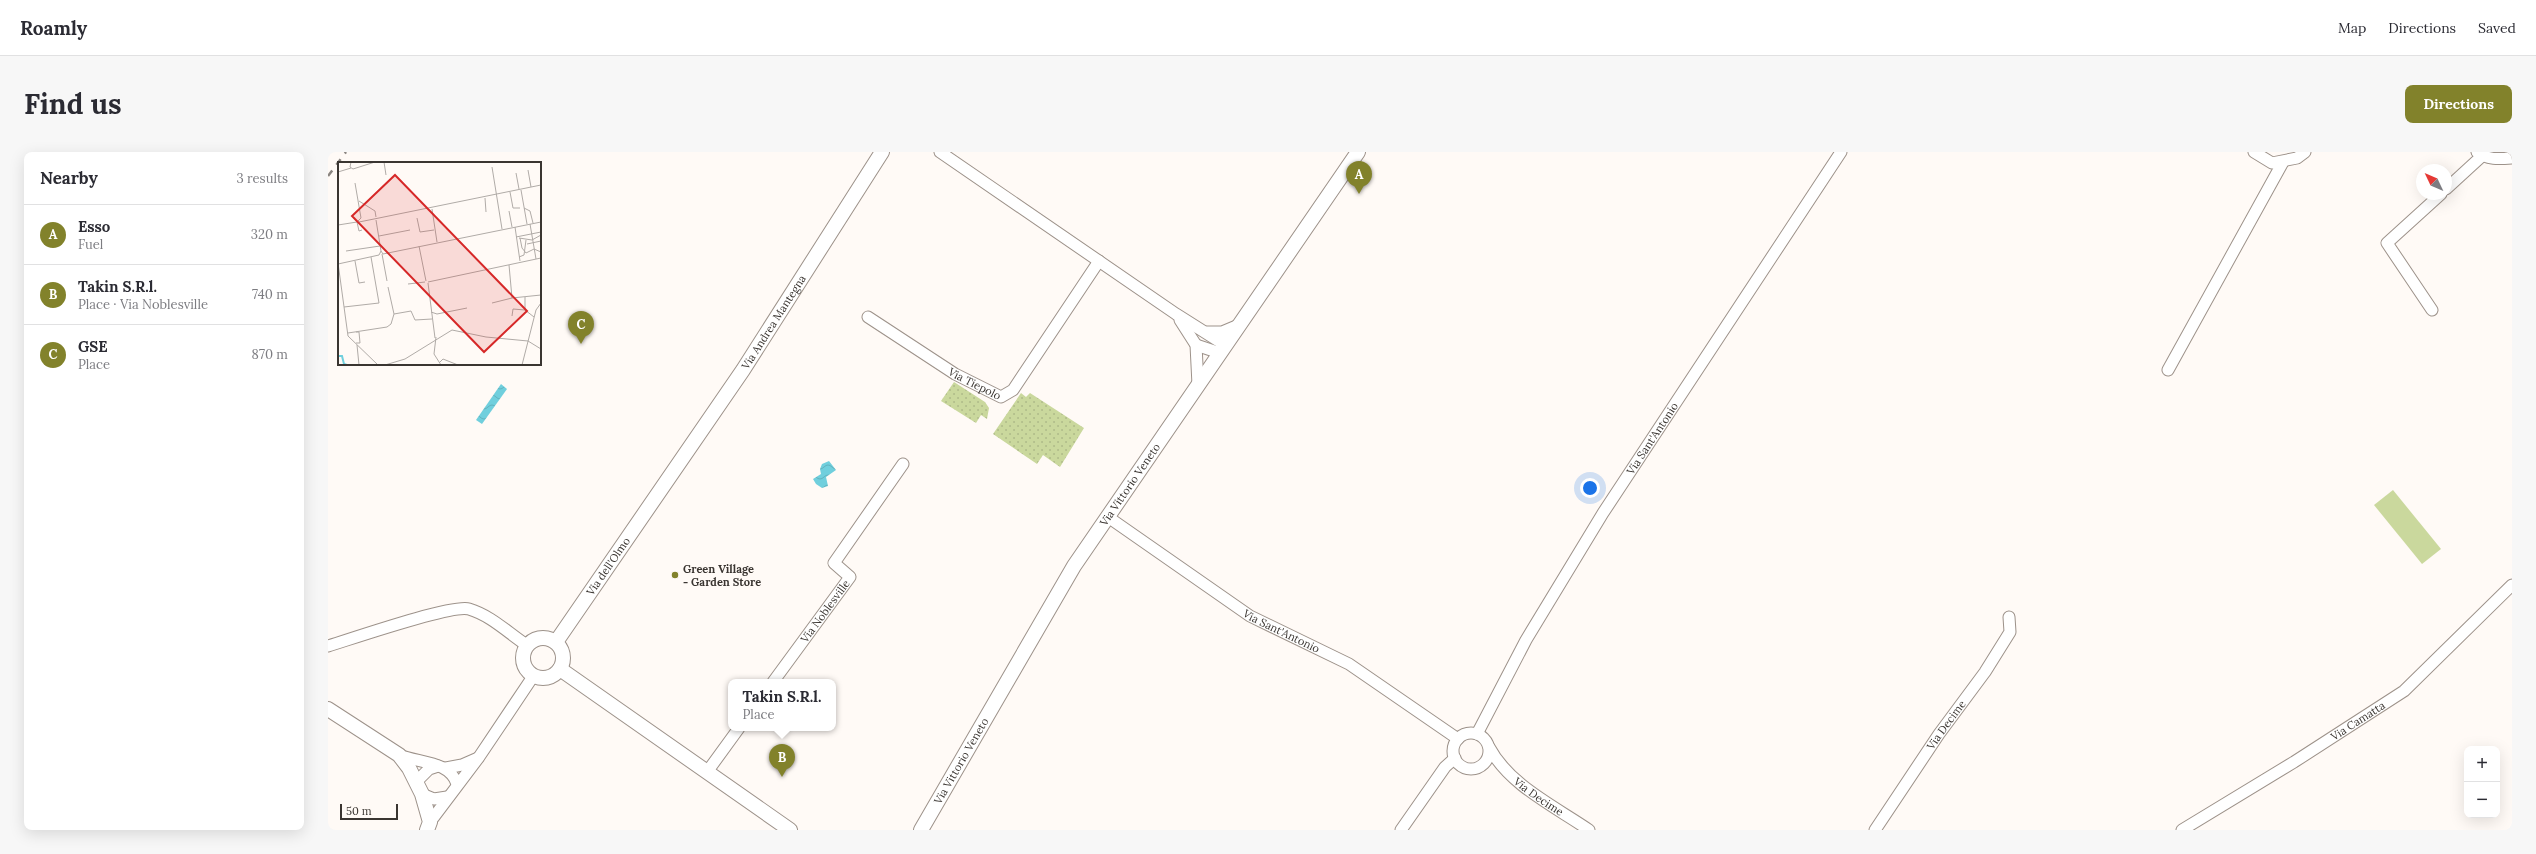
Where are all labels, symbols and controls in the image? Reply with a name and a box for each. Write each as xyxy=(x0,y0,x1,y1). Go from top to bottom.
text: Roamly xyxy=(20,16,87,40)
text: Map xyxy=(2338,19,2366,37)
text: Directions xyxy=(2388,19,2456,37)
text: Saved xyxy=(2478,19,2516,37)
button: Directions xyxy=(2405,85,2512,123)
text: Find us xyxy=(24,86,122,122)
pin: A xyxy=(1346,161,1372,194)
inset map xyxy=(338,162,541,365)
north arrow xyxy=(2416,164,2452,200)
text: Nearby xyxy=(40,167,98,189)
text: 3 results xyxy=(236,170,288,187)
text: Esso xyxy=(78,217,110,236)
text: A xyxy=(49,226,57,243)
text: 320 m xyxy=(251,226,288,243)
text: Fuel xyxy=(78,236,103,253)
street label: Via Andrea Mantegna xyxy=(738,272,809,373)
text: Takin S.R.l. xyxy=(78,277,157,296)
text: B xyxy=(49,286,57,303)
text: 740 m xyxy=(252,286,288,303)
text: Place · Via Noblesville xyxy=(78,296,208,313)
pin: C xyxy=(568,311,594,344)
text: GSE xyxy=(78,337,108,356)
text: C xyxy=(49,346,57,363)
text: 870 m xyxy=(252,346,288,363)
text: Place xyxy=(78,356,110,373)
street label: Via Tiepolo xyxy=(945,364,1003,403)
street label: Via Sant'Antonio xyxy=(1623,400,1681,478)
street label: Via Vittorio Veneto xyxy=(1096,440,1163,529)
your location xyxy=(1580,478,1600,498)
street label: Via dell'Olmo xyxy=(583,534,633,599)
place label: Green Village - Garden Store xyxy=(683,562,761,589)
marker: Green Village - Garden Store xyxy=(670,570,680,580)
street label: Via Noblesville xyxy=(797,577,853,646)
street label: Via Sant'Antonio xyxy=(1239,606,1322,656)
popup xyxy=(728,679,836,731)
text: Takin S.R.l. xyxy=(743,687,821,706)
street label: Via Decime xyxy=(1923,697,1969,753)
street label: Via Camatta xyxy=(2327,698,2388,744)
text: Place xyxy=(743,706,775,723)
street label: Via Vittorio Veneto xyxy=(930,715,992,807)
pin: B xyxy=(769,744,795,777)
map controls xyxy=(2464,746,2500,818)
button: + xyxy=(2464,746,2500,782)
street label: Via Decime xyxy=(1510,774,1566,819)
button: − xyxy=(2464,782,2500,818)
scale bar xyxy=(340,802,398,821)
text: 50 m xyxy=(346,804,372,818)

